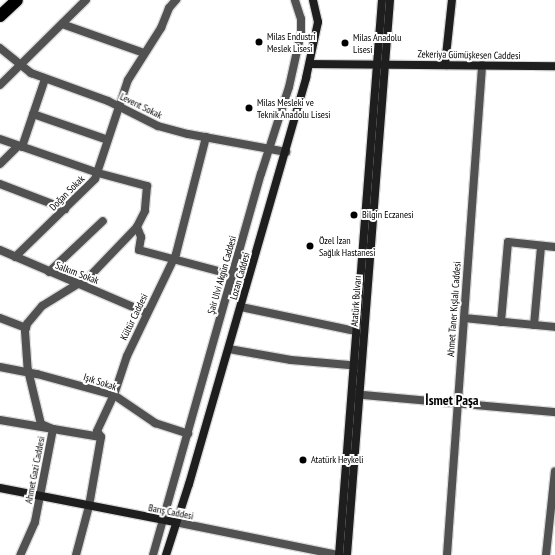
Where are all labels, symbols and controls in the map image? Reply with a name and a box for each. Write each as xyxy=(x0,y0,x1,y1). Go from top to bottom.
place label: Milas Endustri Meslek Lisesi xyxy=(267,30,316,54)
place label: Milas Anadolu Lisesi xyxy=(353,31,402,54)
marker: Milas Endustri Meslek Lisesi xyxy=(254,37,264,47)
marker: Milas Anadolu Lisesi xyxy=(340,38,350,48)
street label: Zekeriya Gümüşkesen Caddesi xyxy=(417,48,521,62)
street label: Levent Sokak xyxy=(118,91,164,121)
place label: Milas Mesleki ve Teknik Anadolu Lisesi xyxy=(257,96,331,120)
marker: Milas Mesleki ve Teknik Anadolu Lisesi xyxy=(244,103,254,113)
street label: Doğan Sokak xyxy=(47,173,87,213)
place label: Bilgin Eczanesi xyxy=(362,209,414,221)
marker: Bilgin Eczanesi xyxy=(349,210,359,220)
street label: Şair Ulvi Akgün Caddesi xyxy=(205,234,239,316)
place label: Özel İzan Sağlık Hastanesi xyxy=(319,234,376,258)
marker: Özel İzan Sağlık Hastanesi xyxy=(304,240,316,252)
street label: Lozan Caddesi xyxy=(228,251,252,301)
street label: Salkım Sokak xyxy=(54,259,100,287)
street label: Ahmet Taner Kışlalı Caddesi xyxy=(445,261,463,357)
street label: Atatürk Bulvarı xyxy=(348,275,364,327)
street label: Kültür Caddesi xyxy=(118,292,150,342)
street label: Işık Sokak xyxy=(82,371,118,393)
district label: İsmet Paşa xyxy=(425,392,479,408)
street label: Ahmet Gazi Caddesi xyxy=(23,435,47,505)
place label: Atatürk Heykeli xyxy=(311,454,364,466)
marker: Atatürk Heykeli xyxy=(298,455,308,465)
street label: Barış Caddesi xyxy=(147,502,195,522)

